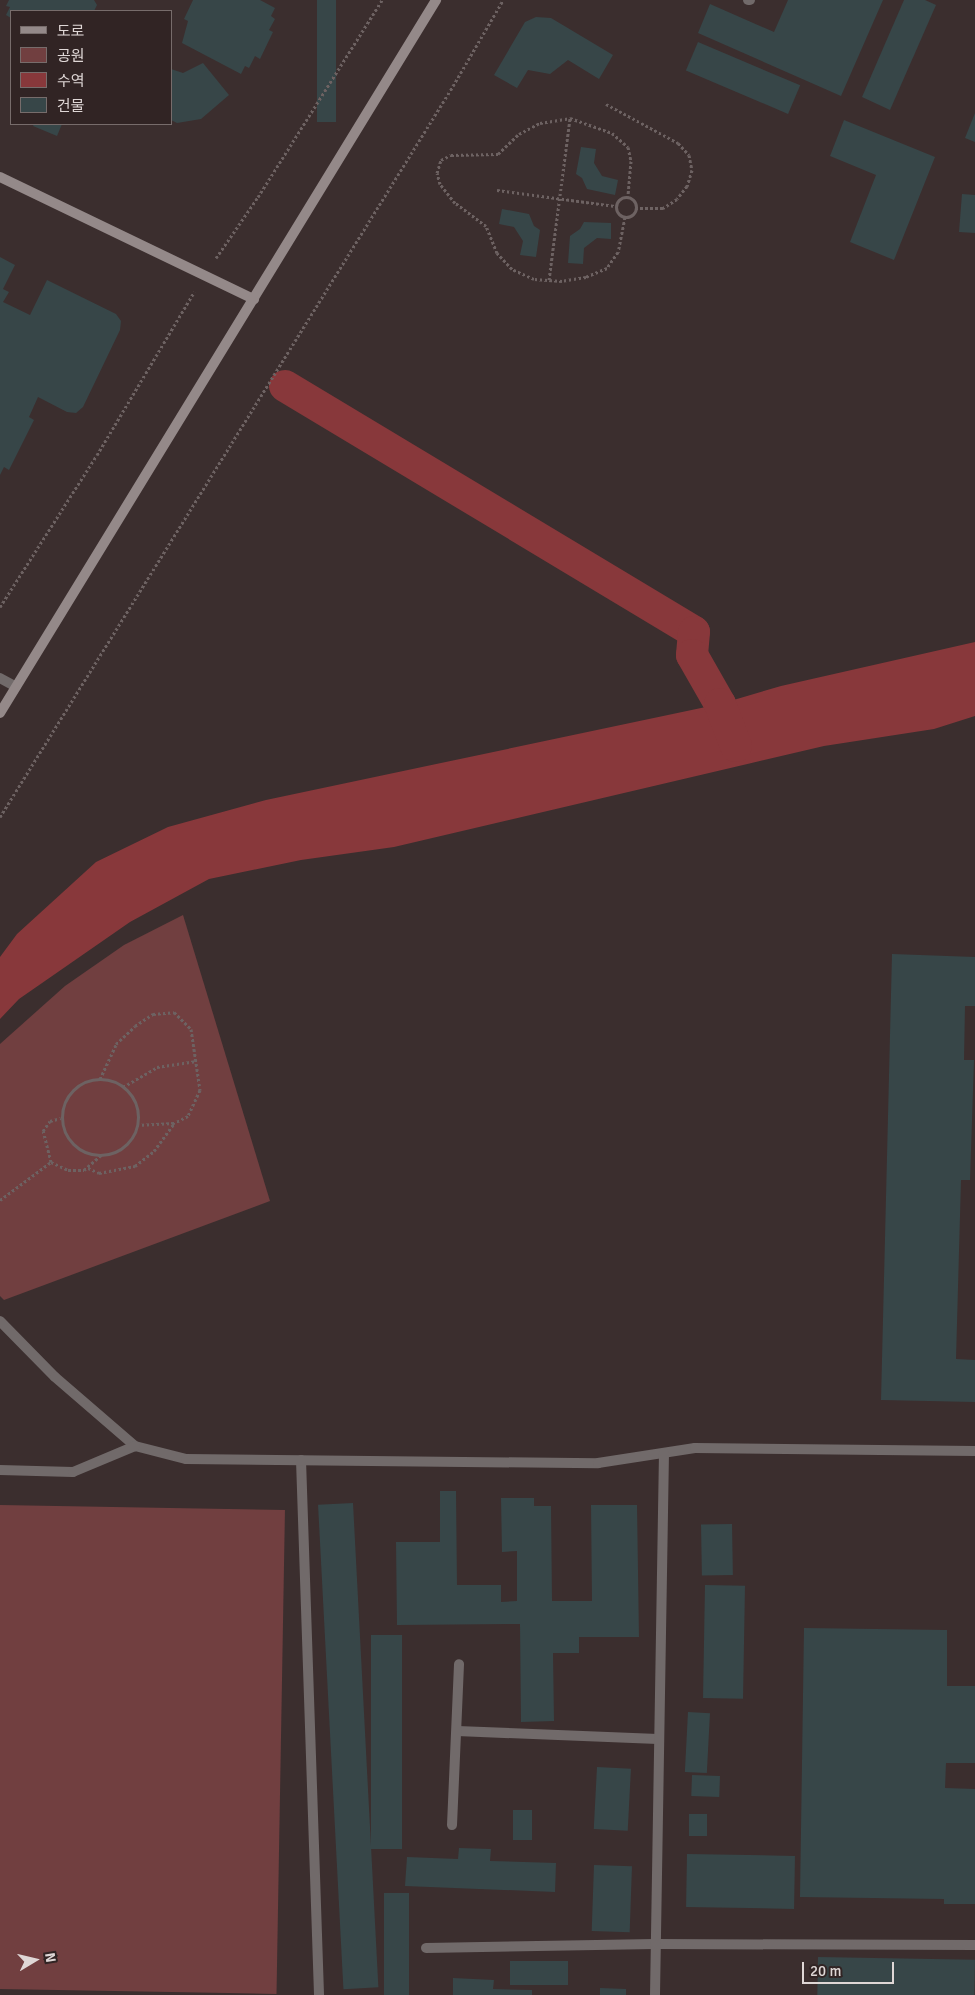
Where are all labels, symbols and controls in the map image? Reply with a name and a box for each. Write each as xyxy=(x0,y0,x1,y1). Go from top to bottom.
legend xyxy=(10,10,172,125)
text: 도로 xyxy=(57,22,85,40)
text: 공원 xyxy=(57,47,85,65)
text: 수역 xyxy=(57,72,85,90)
text: 건물 xyxy=(57,97,85,115)
north arrow xyxy=(10,1935,60,1985)
text: N xyxy=(41,1951,59,1964)
scale bar xyxy=(805,1952,898,1984)
text: 20 m xyxy=(810,1962,841,1980)

